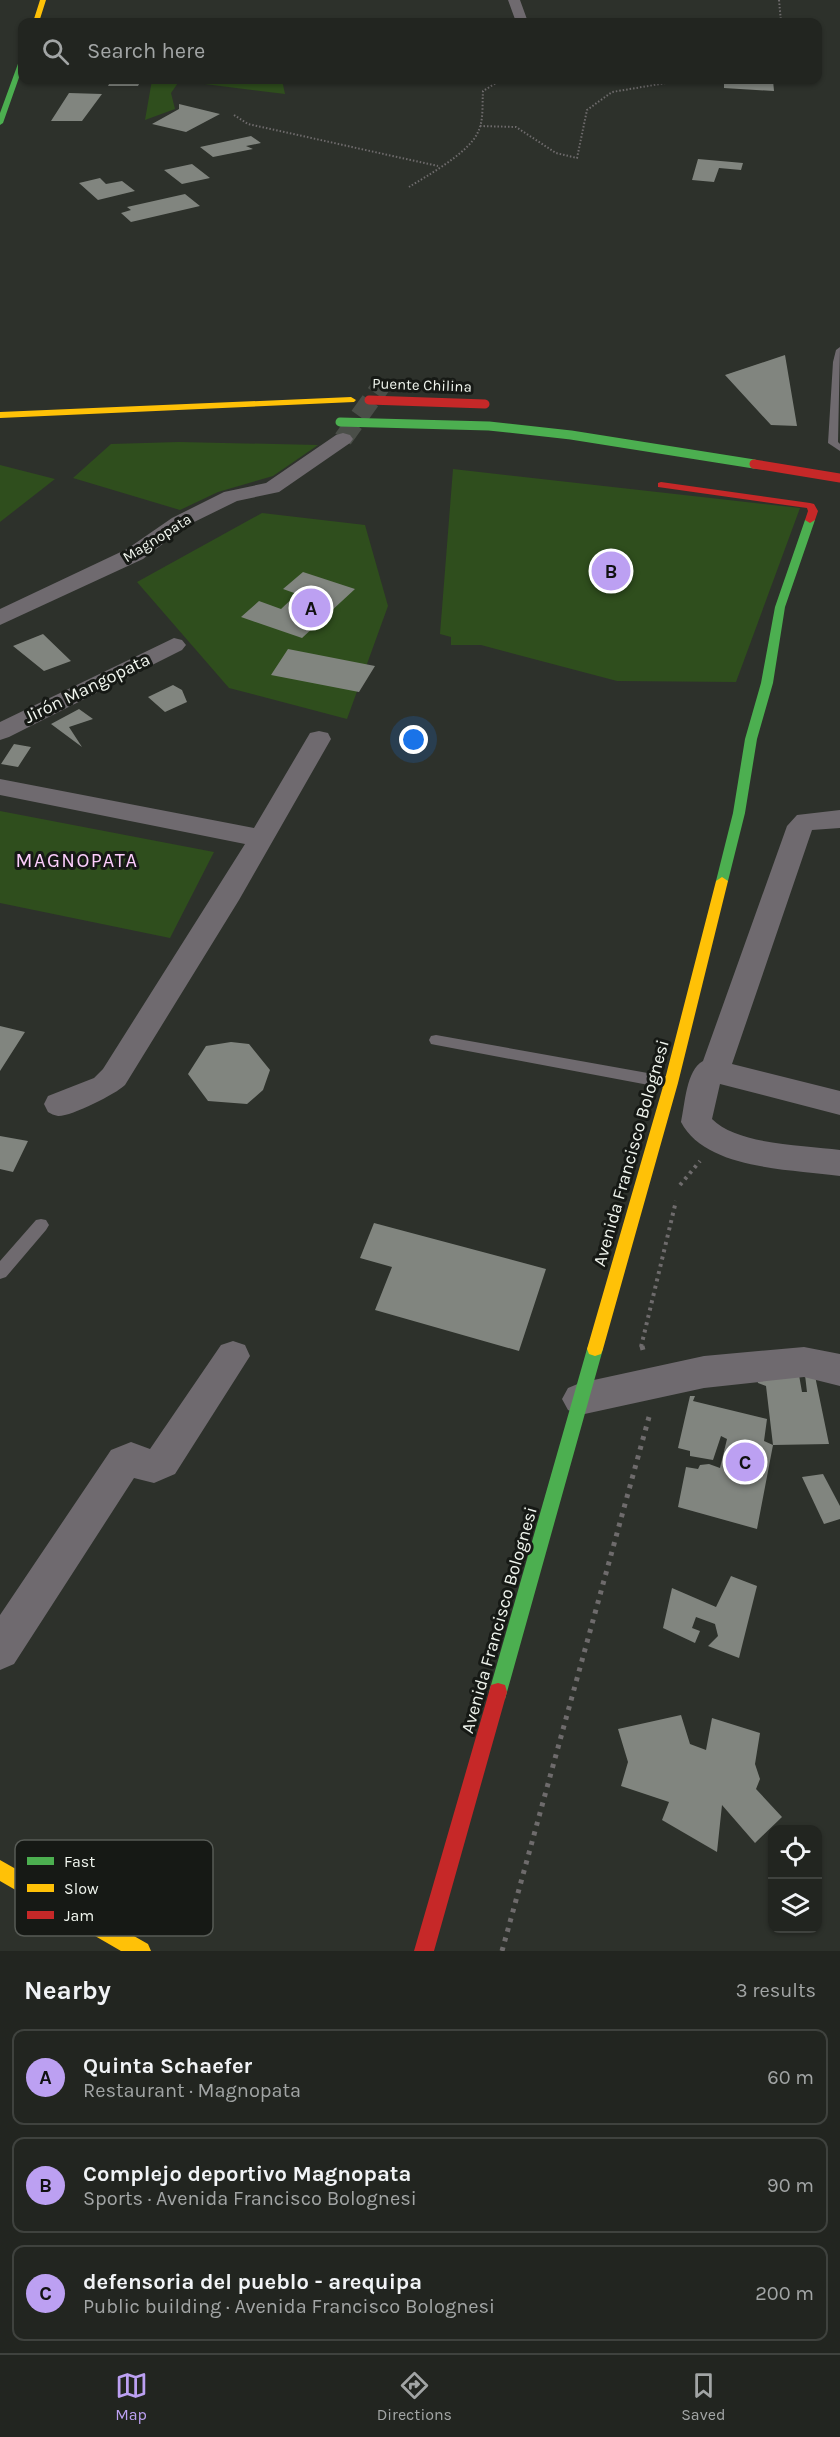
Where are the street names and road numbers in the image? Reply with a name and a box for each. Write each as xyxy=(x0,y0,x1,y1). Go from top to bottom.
street label: Puente Chilina xyxy=(372,374,472,396)
street label: Magnopata xyxy=(119,510,195,566)
street label: Jirón Mangopata xyxy=(21,648,153,728)
street label: Avenida Francisco Bolognesi xyxy=(588,1037,674,1269)
street label: Avenida Francisco Bolognesi xyxy=(456,1504,542,1736)

